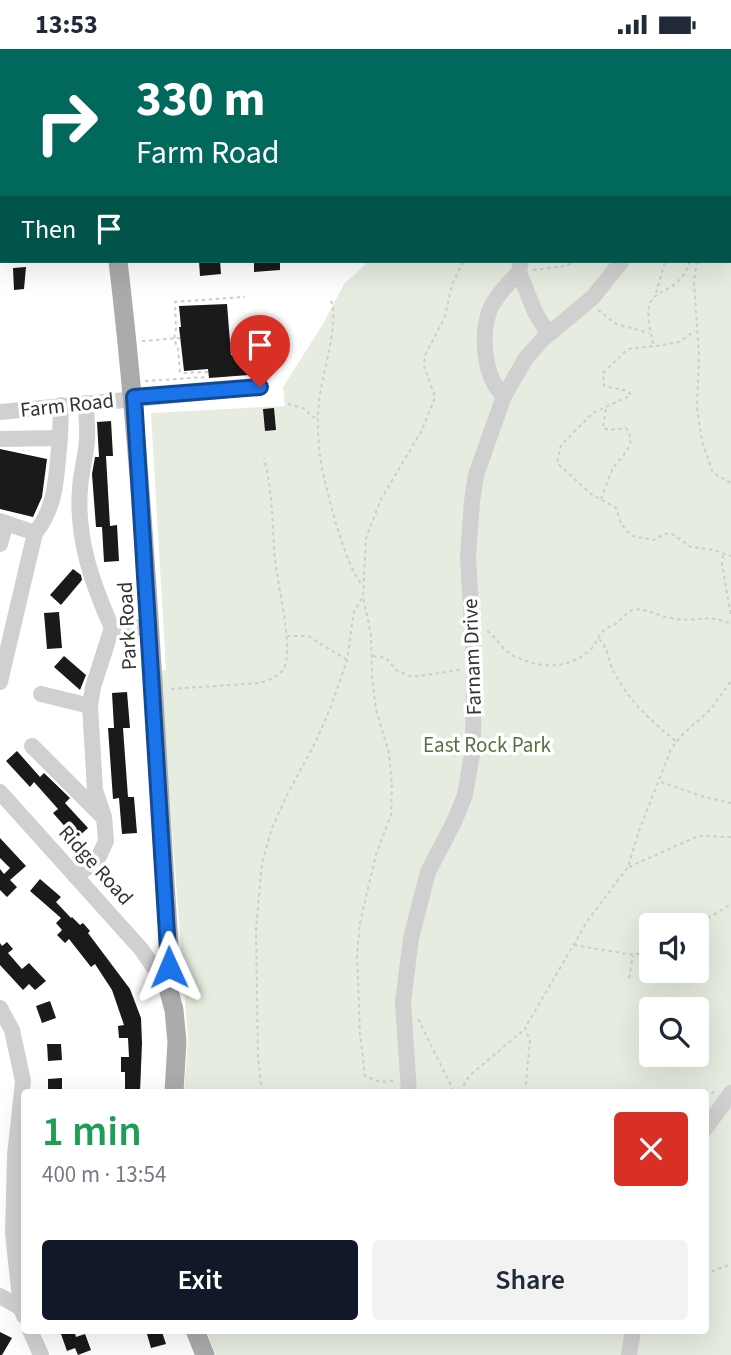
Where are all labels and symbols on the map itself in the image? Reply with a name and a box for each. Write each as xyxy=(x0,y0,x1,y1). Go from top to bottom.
pin xyxy=(230,315,290,387)
street label: Farm Road xyxy=(19,385,115,425)
street label: Park Road xyxy=(110,581,144,671)
street label: Farnam Drive xyxy=(455,598,489,716)
park label: East Rock Park xyxy=(423,730,552,760)
street label: Ridge Road xyxy=(52,818,140,912)
position arrow xyxy=(132,930,206,1004)

